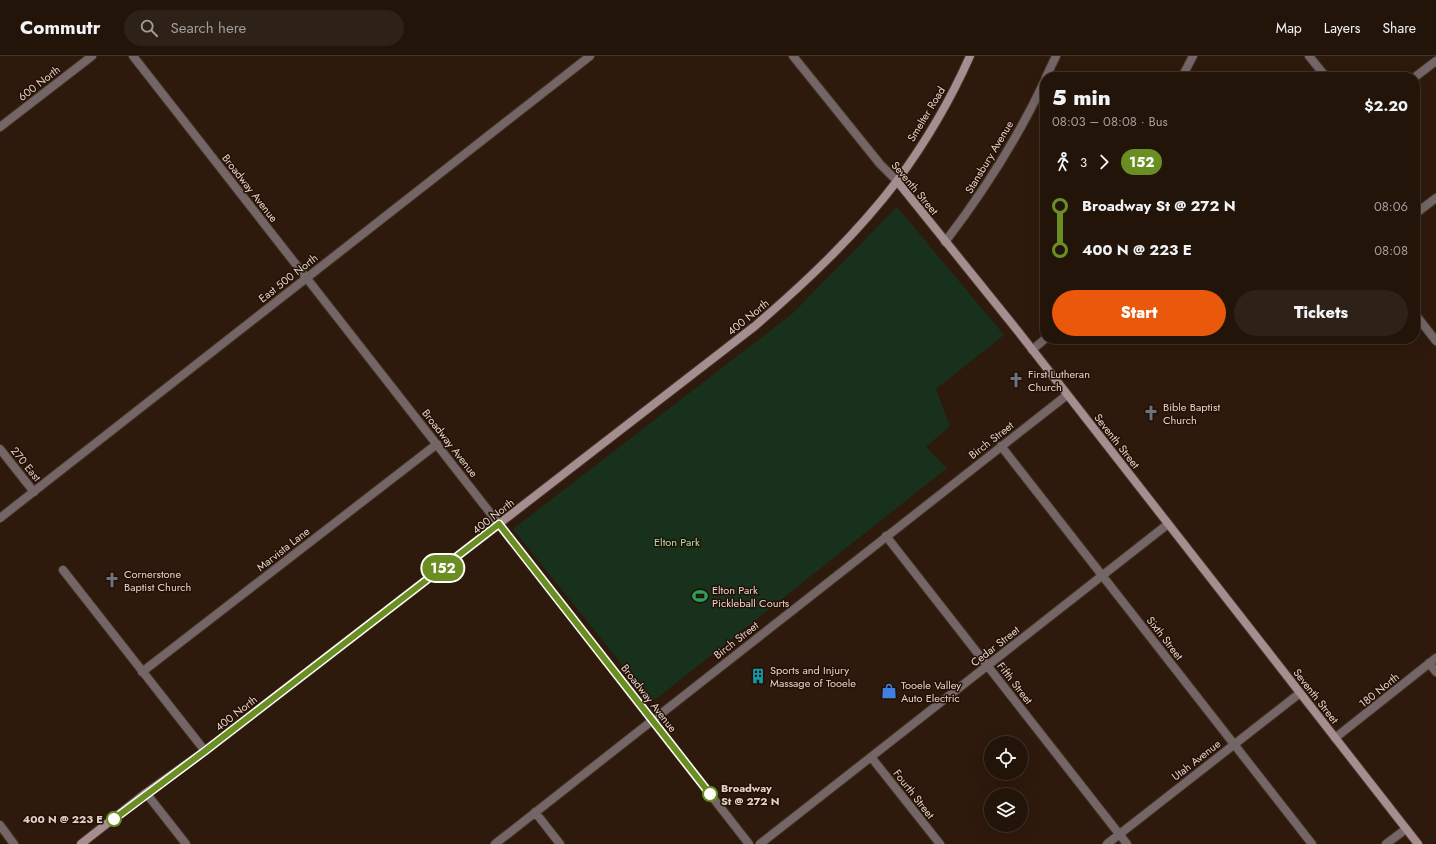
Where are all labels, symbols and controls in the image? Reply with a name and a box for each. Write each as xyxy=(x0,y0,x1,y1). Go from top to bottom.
search box xyxy=(124,10,404,46)
text: Commutr xyxy=(20,14,100,41)
icon: search xyxy=(138,17,160,39)
text: Search here xyxy=(170,17,246,39)
text: Map xyxy=(1276,18,1302,38)
text: Layers xyxy=(1324,18,1360,38)
text: Share xyxy=(1382,18,1416,38)
street label: 600 North xyxy=(15,61,63,105)
text: 5 min xyxy=(1052,81,1111,113)
street label: Smelter Road xyxy=(903,83,949,145)
text: $2.20 xyxy=(1364,95,1408,117)
text: 08:03 – 08:08 · Bus xyxy=(1052,112,1168,131)
street label: Stansbury Avenue xyxy=(961,117,1017,197)
street label: Broadway Avenue xyxy=(218,151,282,226)
icon: walk xyxy=(1052,151,1074,173)
icon: forward xyxy=(1093,151,1115,173)
text: 152 xyxy=(1129,152,1154,172)
text: 3 xyxy=(1080,153,1087,172)
street label: Seventh Street xyxy=(888,158,942,219)
text: Broadway St @ 272 N xyxy=(1082,195,1236,217)
text: 08:06 xyxy=(1374,197,1408,216)
text: 400 N @ 223 E xyxy=(1082,239,1192,261)
text: 08:08 xyxy=(1374,241,1408,260)
street label: East 500 North xyxy=(255,250,321,306)
button: Start xyxy=(1052,290,1226,336)
button: Tickets xyxy=(1234,290,1408,336)
street label: 400 North xyxy=(724,295,772,339)
place label: First Lutheran Church xyxy=(1028,366,1090,395)
church icon: First Lutheran Church xyxy=(1007,371,1025,389)
place label: Bible Baptist Church xyxy=(1163,399,1220,428)
church icon: Bible Baptist Church xyxy=(1142,404,1160,422)
street label: Broadway Avenue xyxy=(418,406,482,481)
street label: Seventh Street xyxy=(1090,410,1144,472)
street label: Birch Street xyxy=(965,417,1017,463)
street label: 270 East xyxy=(7,443,45,485)
street label: 400 North xyxy=(469,494,517,538)
street label: Marvista Lane xyxy=(253,523,313,575)
park label: Elton Park xyxy=(654,534,700,550)
line badge: 152 xyxy=(420,555,466,581)
text: 152 xyxy=(430,558,456,578)
place label: Cornerstone Baptist Church xyxy=(124,566,191,595)
church icon: Cornerstone Baptist Church xyxy=(103,571,121,589)
place label: Elton Park Pickleball Courts xyxy=(712,582,790,611)
sports icon: Elton Park Pickleball Courts xyxy=(691,587,709,605)
street label: Sixth Street xyxy=(1143,613,1187,663)
street label: Birch Street xyxy=(710,617,762,663)
street label: Cedar Street xyxy=(967,622,1023,670)
street label: Fifth Street xyxy=(993,659,1037,708)
street label: Broadway Avenue xyxy=(617,661,681,736)
place label: Sports and Injury Massage of Tooele xyxy=(770,662,856,691)
street label: Seventh Street xyxy=(1289,665,1343,727)
building icon: Sports and Injury Massage of Tooele xyxy=(749,667,767,685)
street label: 180 North xyxy=(1355,669,1403,711)
place label: Tooele Valley Auto Electric xyxy=(901,677,961,706)
shop icon: Tooele Valley Auto Electric xyxy=(880,682,898,700)
street label: 400 North xyxy=(212,691,260,735)
map controls xyxy=(984,736,1028,832)
button: locate xyxy=(984,736,1028,780)
street label: Utah Avenue xyxy=(1168,736,1224,784)
street label: Fourth Street xyxy=(890,766,939,822)
place label: Broadway St @ 272 N xyxy=(721,780,780,809)
marker: Broadway St @ 272 N xyxy=(702,786,718,802)
button: layers xyxy=(984,788,1028,832)
place label: 400 N @ 223 E xyxy=(22,811,103,827)
marker: 400 N @ 223 E xyxy=(106,811,122,827)

